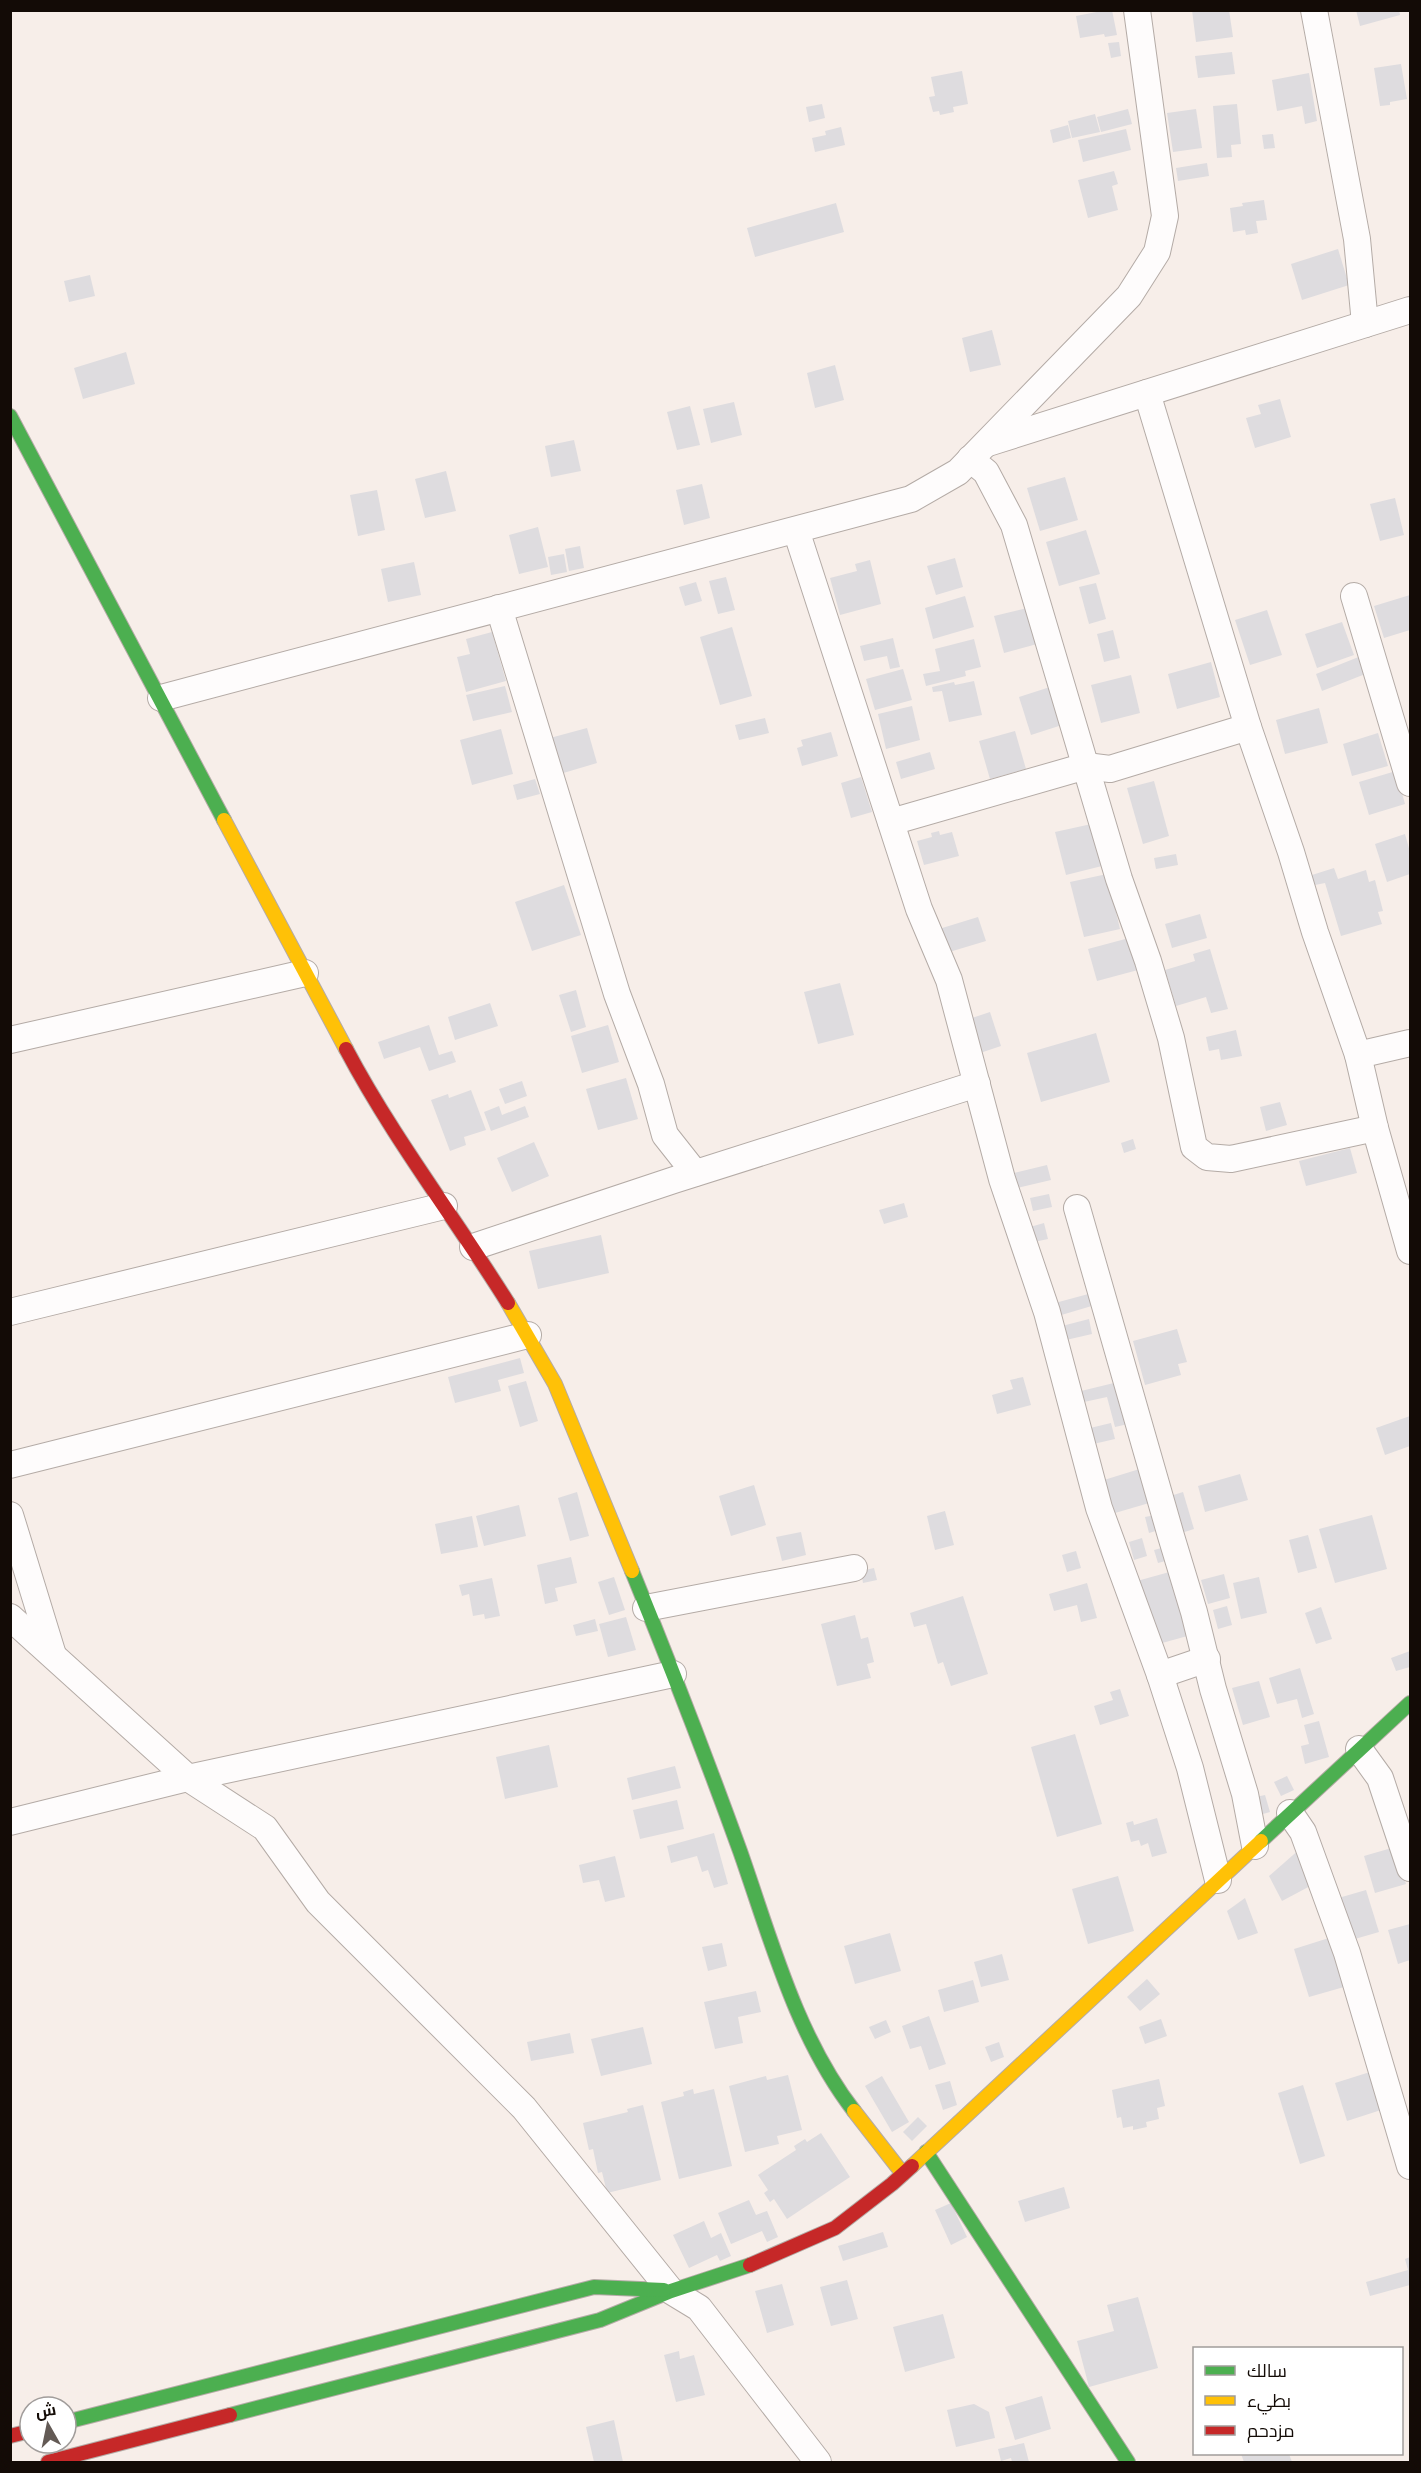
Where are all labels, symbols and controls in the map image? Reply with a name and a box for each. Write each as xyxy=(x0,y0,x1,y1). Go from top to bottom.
legend xyxy=(1193,2347,1403,2455)
text: سالك xyxy=(1247,2359,1287,2381)
text: بطيء xyxy=(1247,2389,1291,2415)
north arrow xyxy=(18,2395,78,2455)
text: ش xyxy=(34,2399,57,2422)
text: مزدحم xyxy=(1247,2419,1295,2443)

